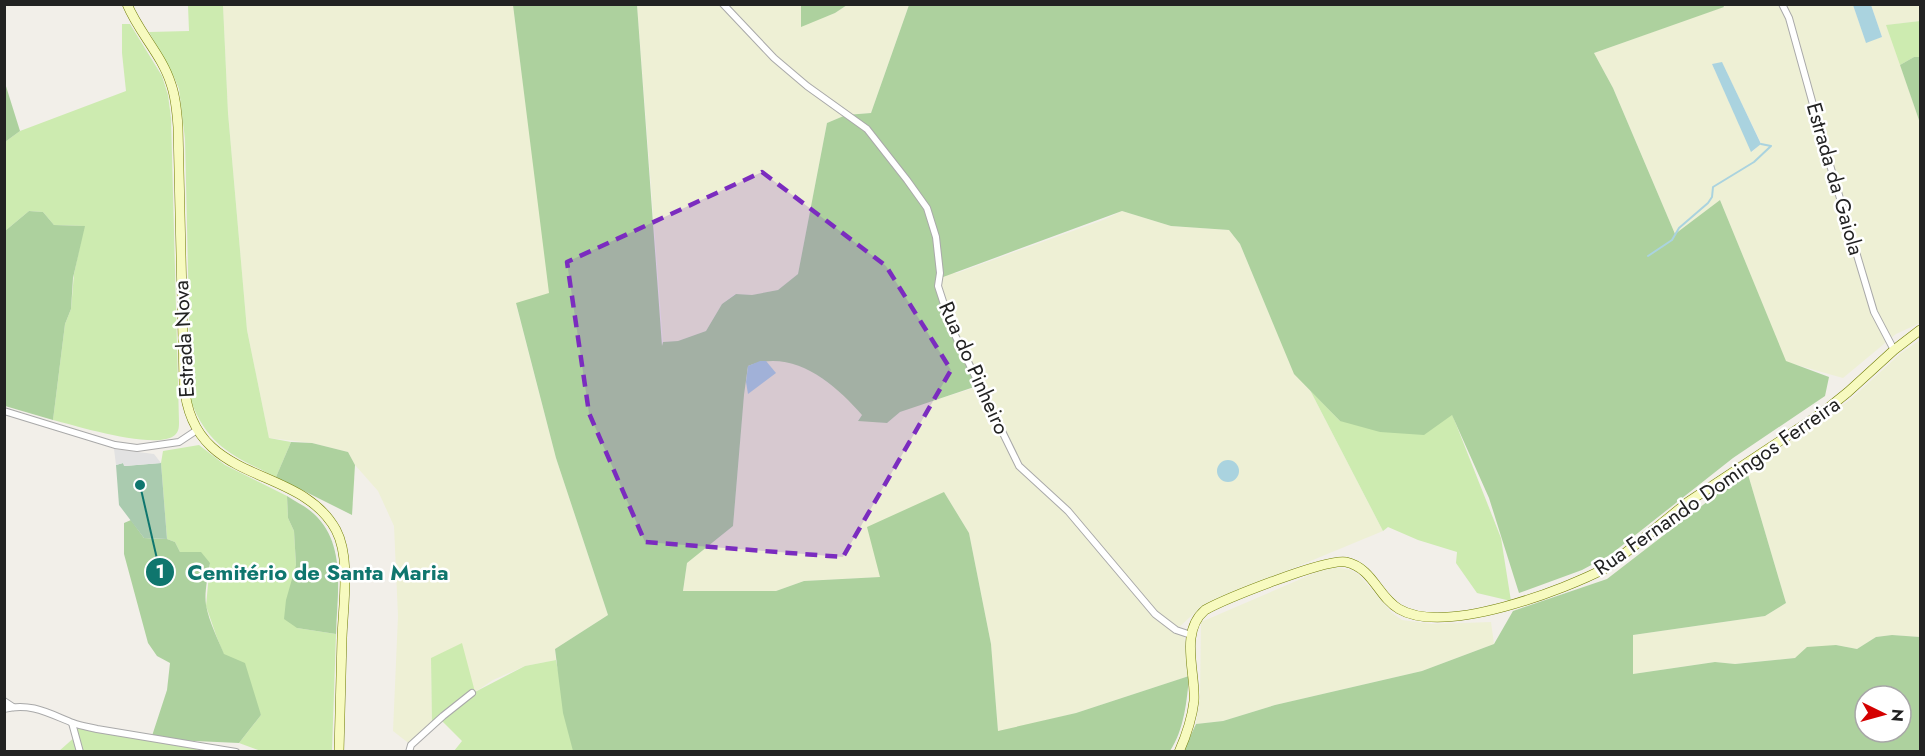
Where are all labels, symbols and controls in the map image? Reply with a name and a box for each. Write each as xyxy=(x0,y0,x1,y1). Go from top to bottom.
street label: Estrada da Gaiola xyxy=(1799,99,1871,259)
street label: Estrada Nova xyxy=(166,280,202,398)
street label: Rua do Pinheiro xyxy=(931,297,1017,439)
street label: Rua Fernando Domingos Ferreira xyxy=(1588,389,1846,583)
callout: Cemitério de Santa Maria xyxy=(145,552,461,592)
text: Cemitério de Santa Maria xyxy=(187,556,449,588)
text: 1 xyxy=(155,559,165,585)
north arrow xyxy=(1853,684,1913,744)
text: N xyxy=(1885,708,1909,723)

